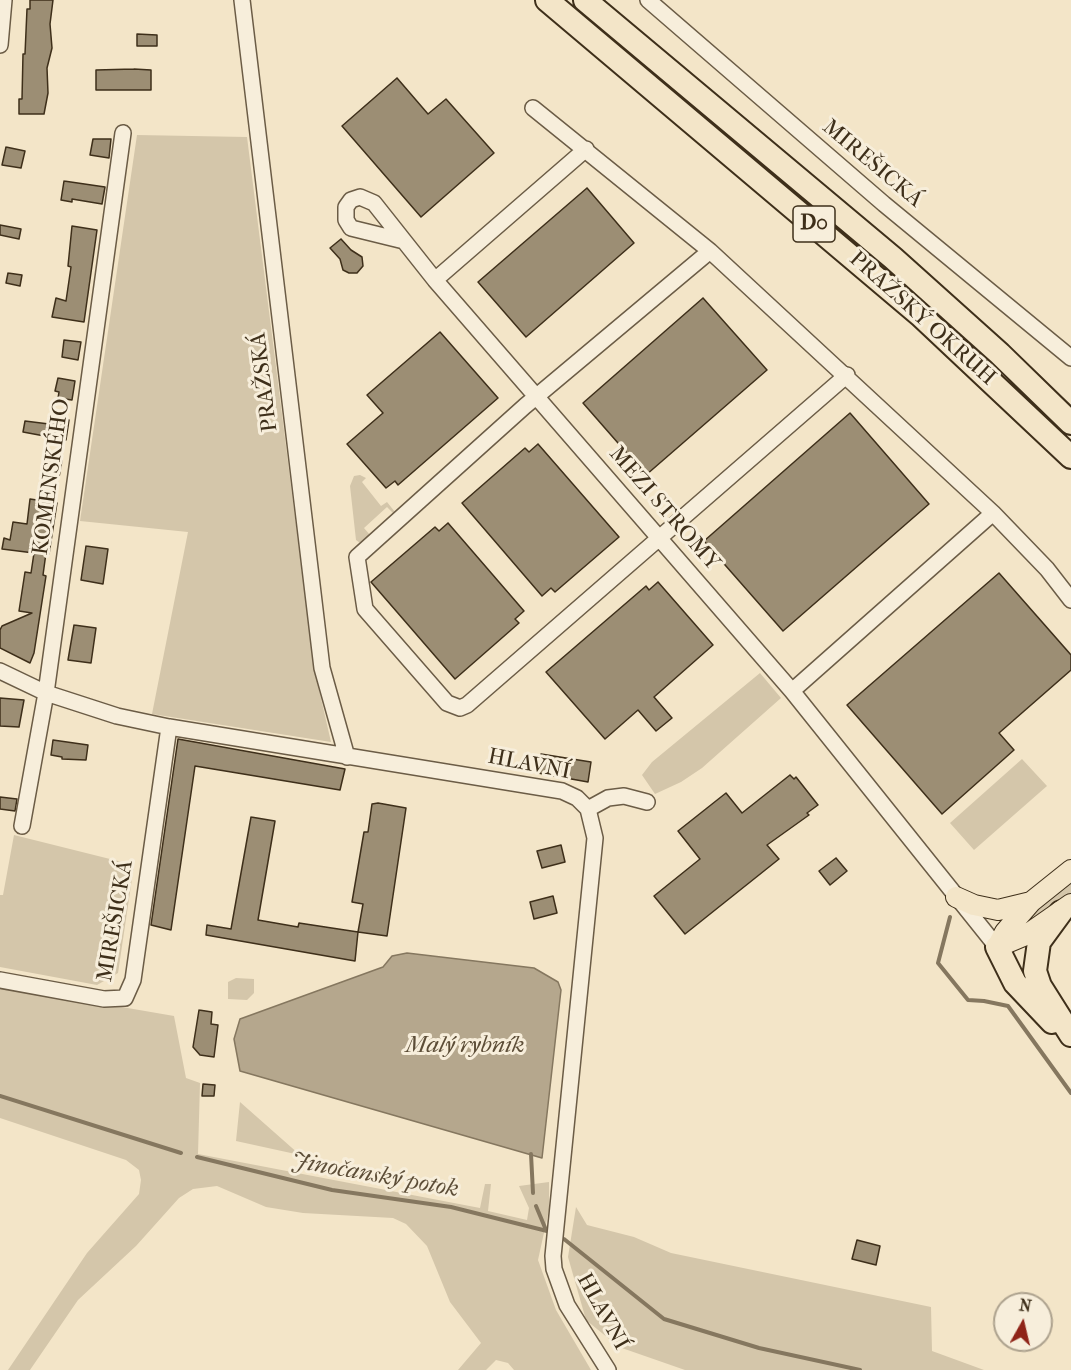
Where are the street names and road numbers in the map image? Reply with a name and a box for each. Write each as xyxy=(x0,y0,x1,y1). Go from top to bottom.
street label: MIREŠICKÁ xyxy=(816,114,928,214)
road number: D0 xyxy=(793,206,835,242)
street label: PRAŽSKÝ OKRUH xyxy=(843,246,1001,392)
street label: PRAŽSKÁ xyxy=(246,331,284,433)
street label: KOMENSKÉHO xyxy=(28,397,76,557)
street label: MEZI STROMY xyxy=(603,442,725,576)
street label: HLAVNÍ xyxy=(485,744,573,786)
street label: MIREŠICKÁ xyxy=(92,858,140,984)
street label: HLAVNÍ xyxy=(570,1269,634,1355)

